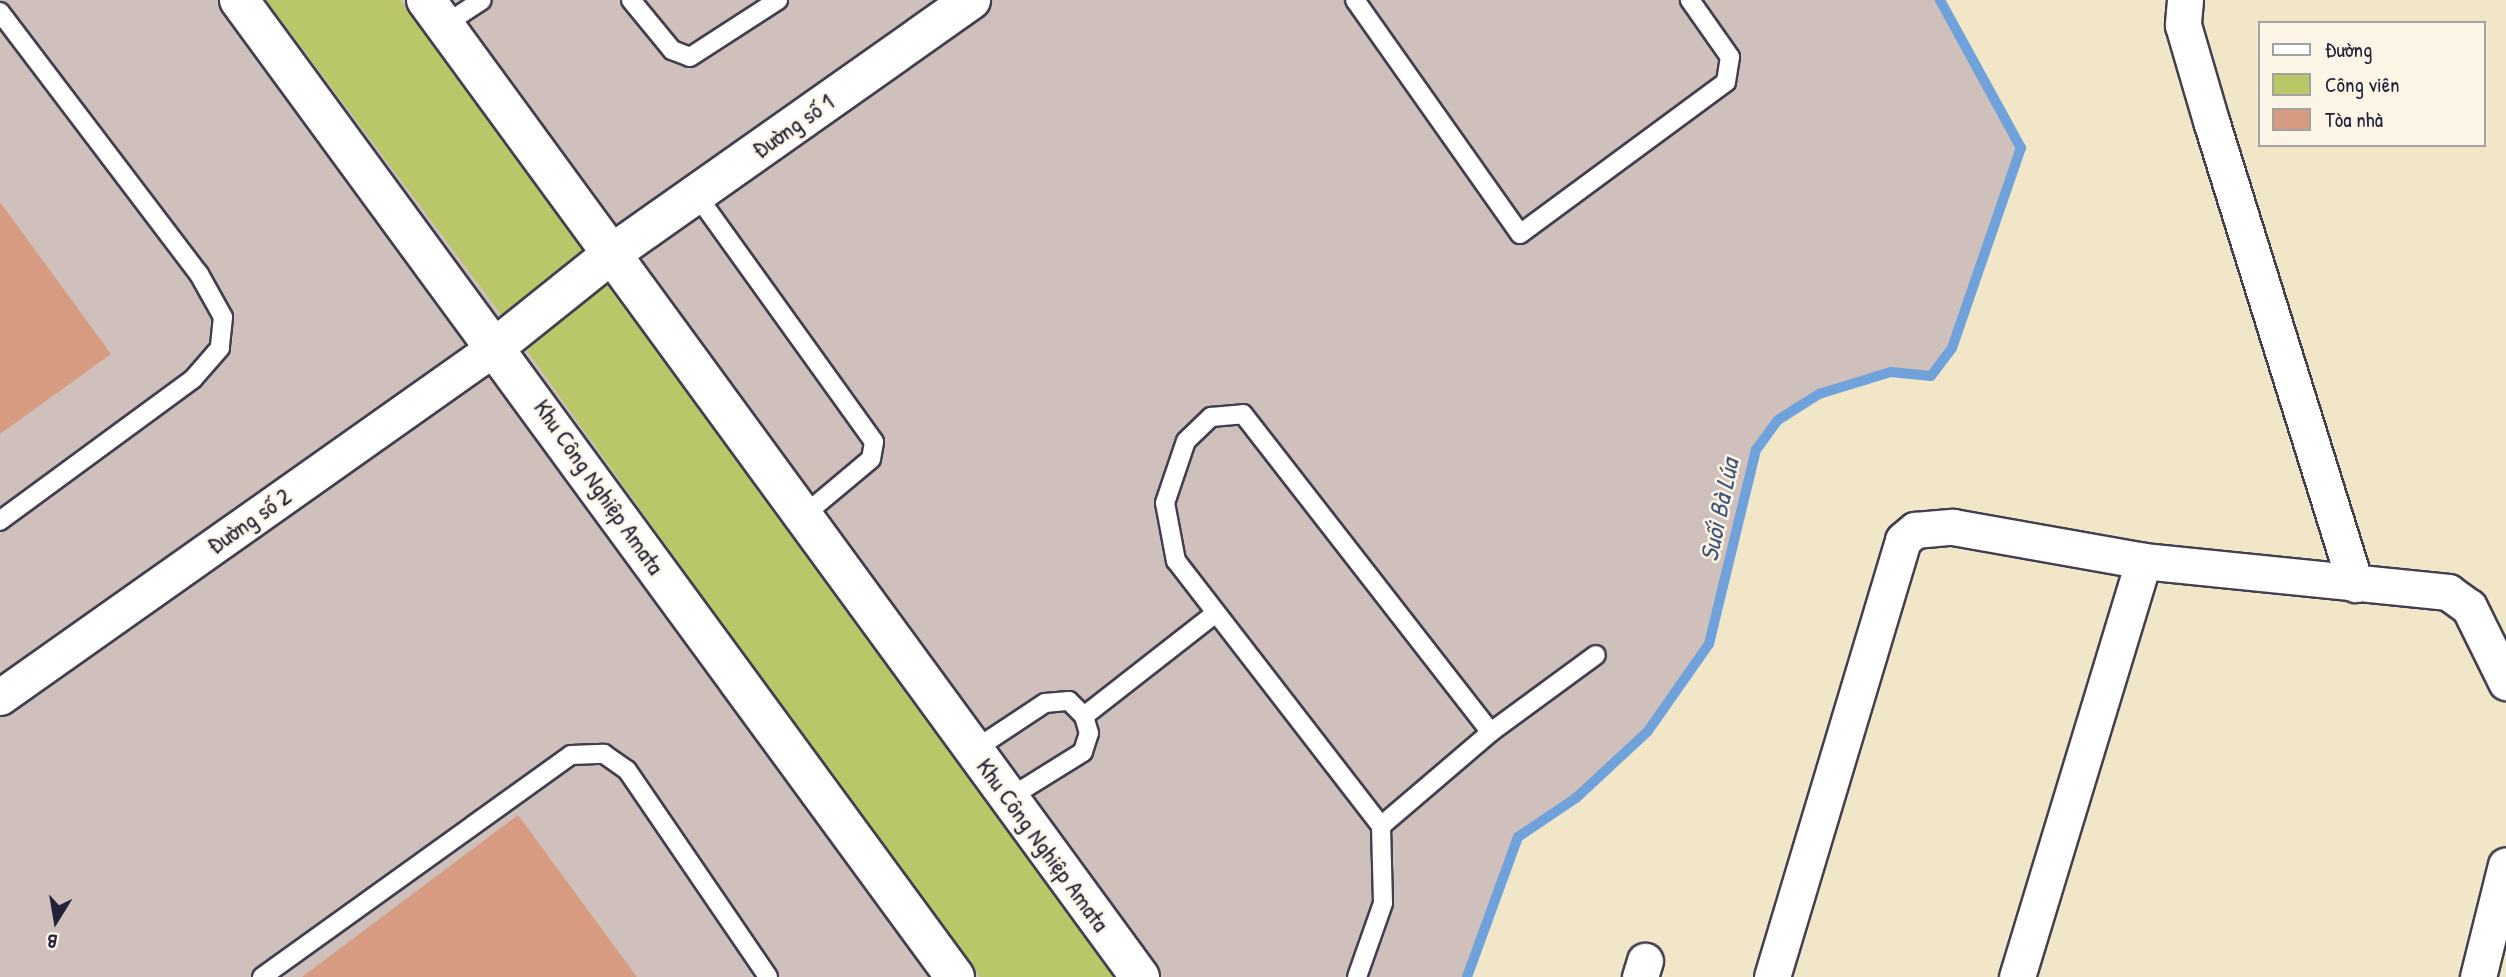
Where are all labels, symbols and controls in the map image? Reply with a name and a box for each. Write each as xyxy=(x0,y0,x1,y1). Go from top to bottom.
legend xyxy=(2258,21,2485,147)
text: Đường xyxy=(2325,35,2372,64)
text: Công viên xyxy=(2325,70,2400,99)
street label: Đường số 1 xyxy=(747,88,839,164)
text: Tòa nhà xyxy=(2325,105,2383,134)
street label: Khu Công Nghiệp Amata xyxy=(528,394,670,580)
water label: Suối Bà Lúa xyxy=(1693,456,1745,564)
street label: Đường số 2 xyxy=(202,482,296,560)
street label: Khu Công Nghiệp Amata xyxy=(971,753,1115,937)
north arrow xyxy=(21,886,91,956)
text: B xyxy=(45,928,59,955)

